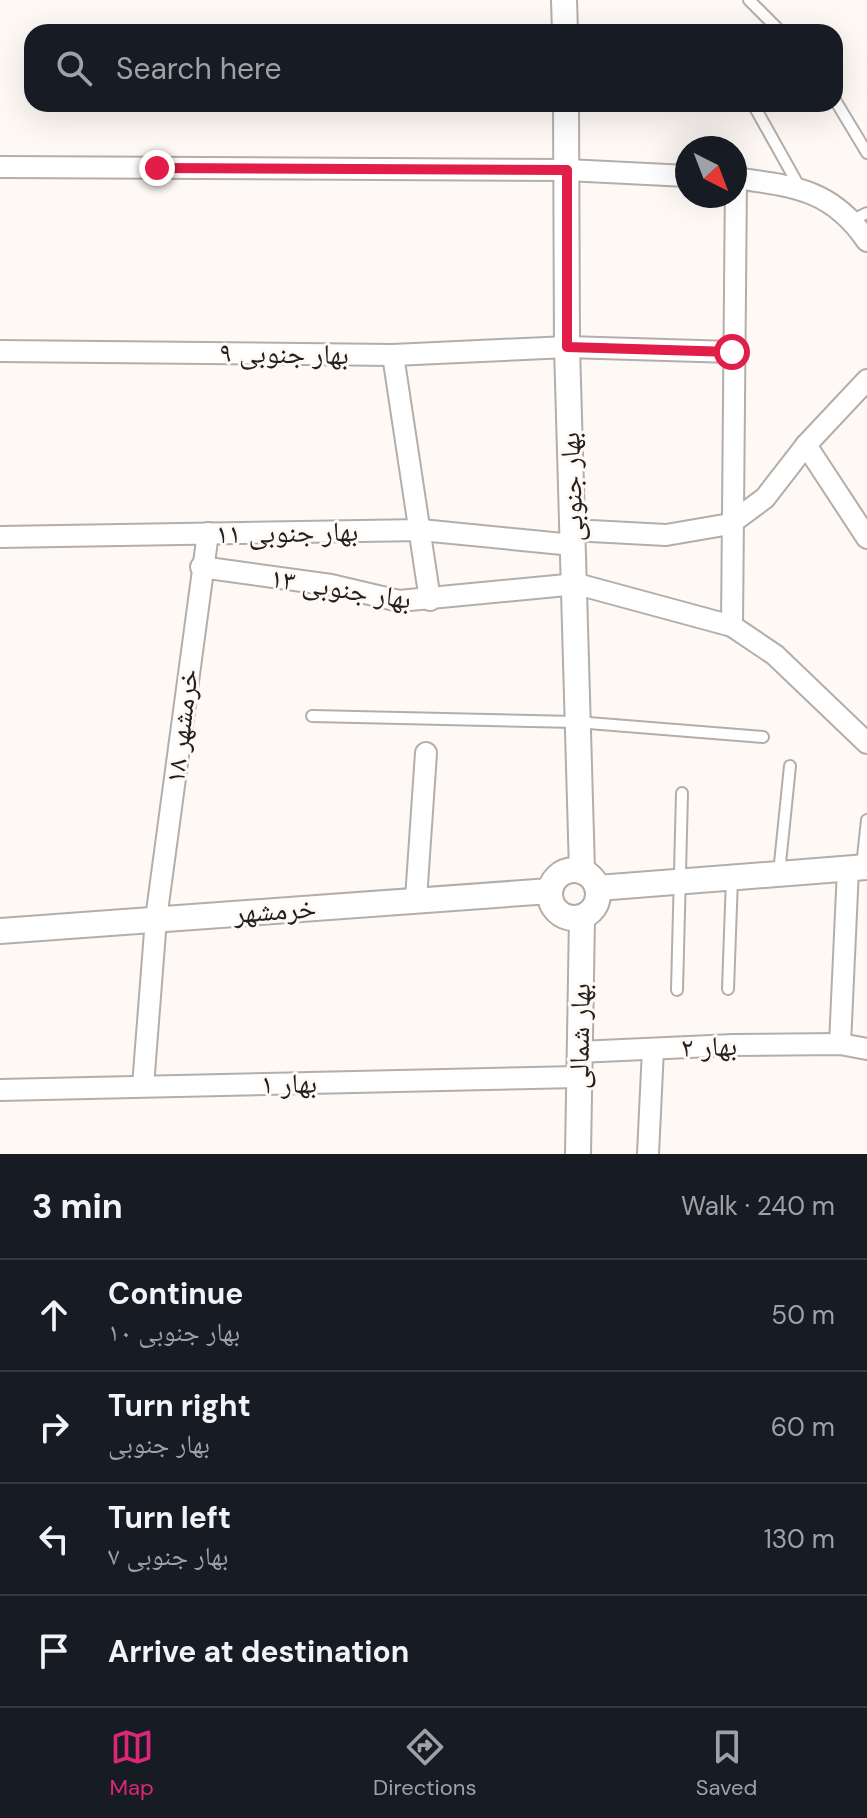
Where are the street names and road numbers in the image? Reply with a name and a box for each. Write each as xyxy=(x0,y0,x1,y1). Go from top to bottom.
street label: بهار جنوبی ۹ xyxy=(219,334,349,373)
street label: بهار جنوبی xyxy=(551,432,592,542)
street label: بهار جنوبی ۱۱ xyxy=(216,513,358,552)
street label: بهار جنوبی ۱۳ xyxy=(268,559,414,618)
street label: خرمشهر ۱۸ xyxy=(156,667,207,785)
street label: خرمشهر xyxy=(232,889,317,932)
street label: بهار شمالی xyxy=(560,983,599,1089)
street label: بهار ۲ xyxy=(680,1027,738,1066)
street label: بهار ۱ xyxy=(261,1065,317,1102)

